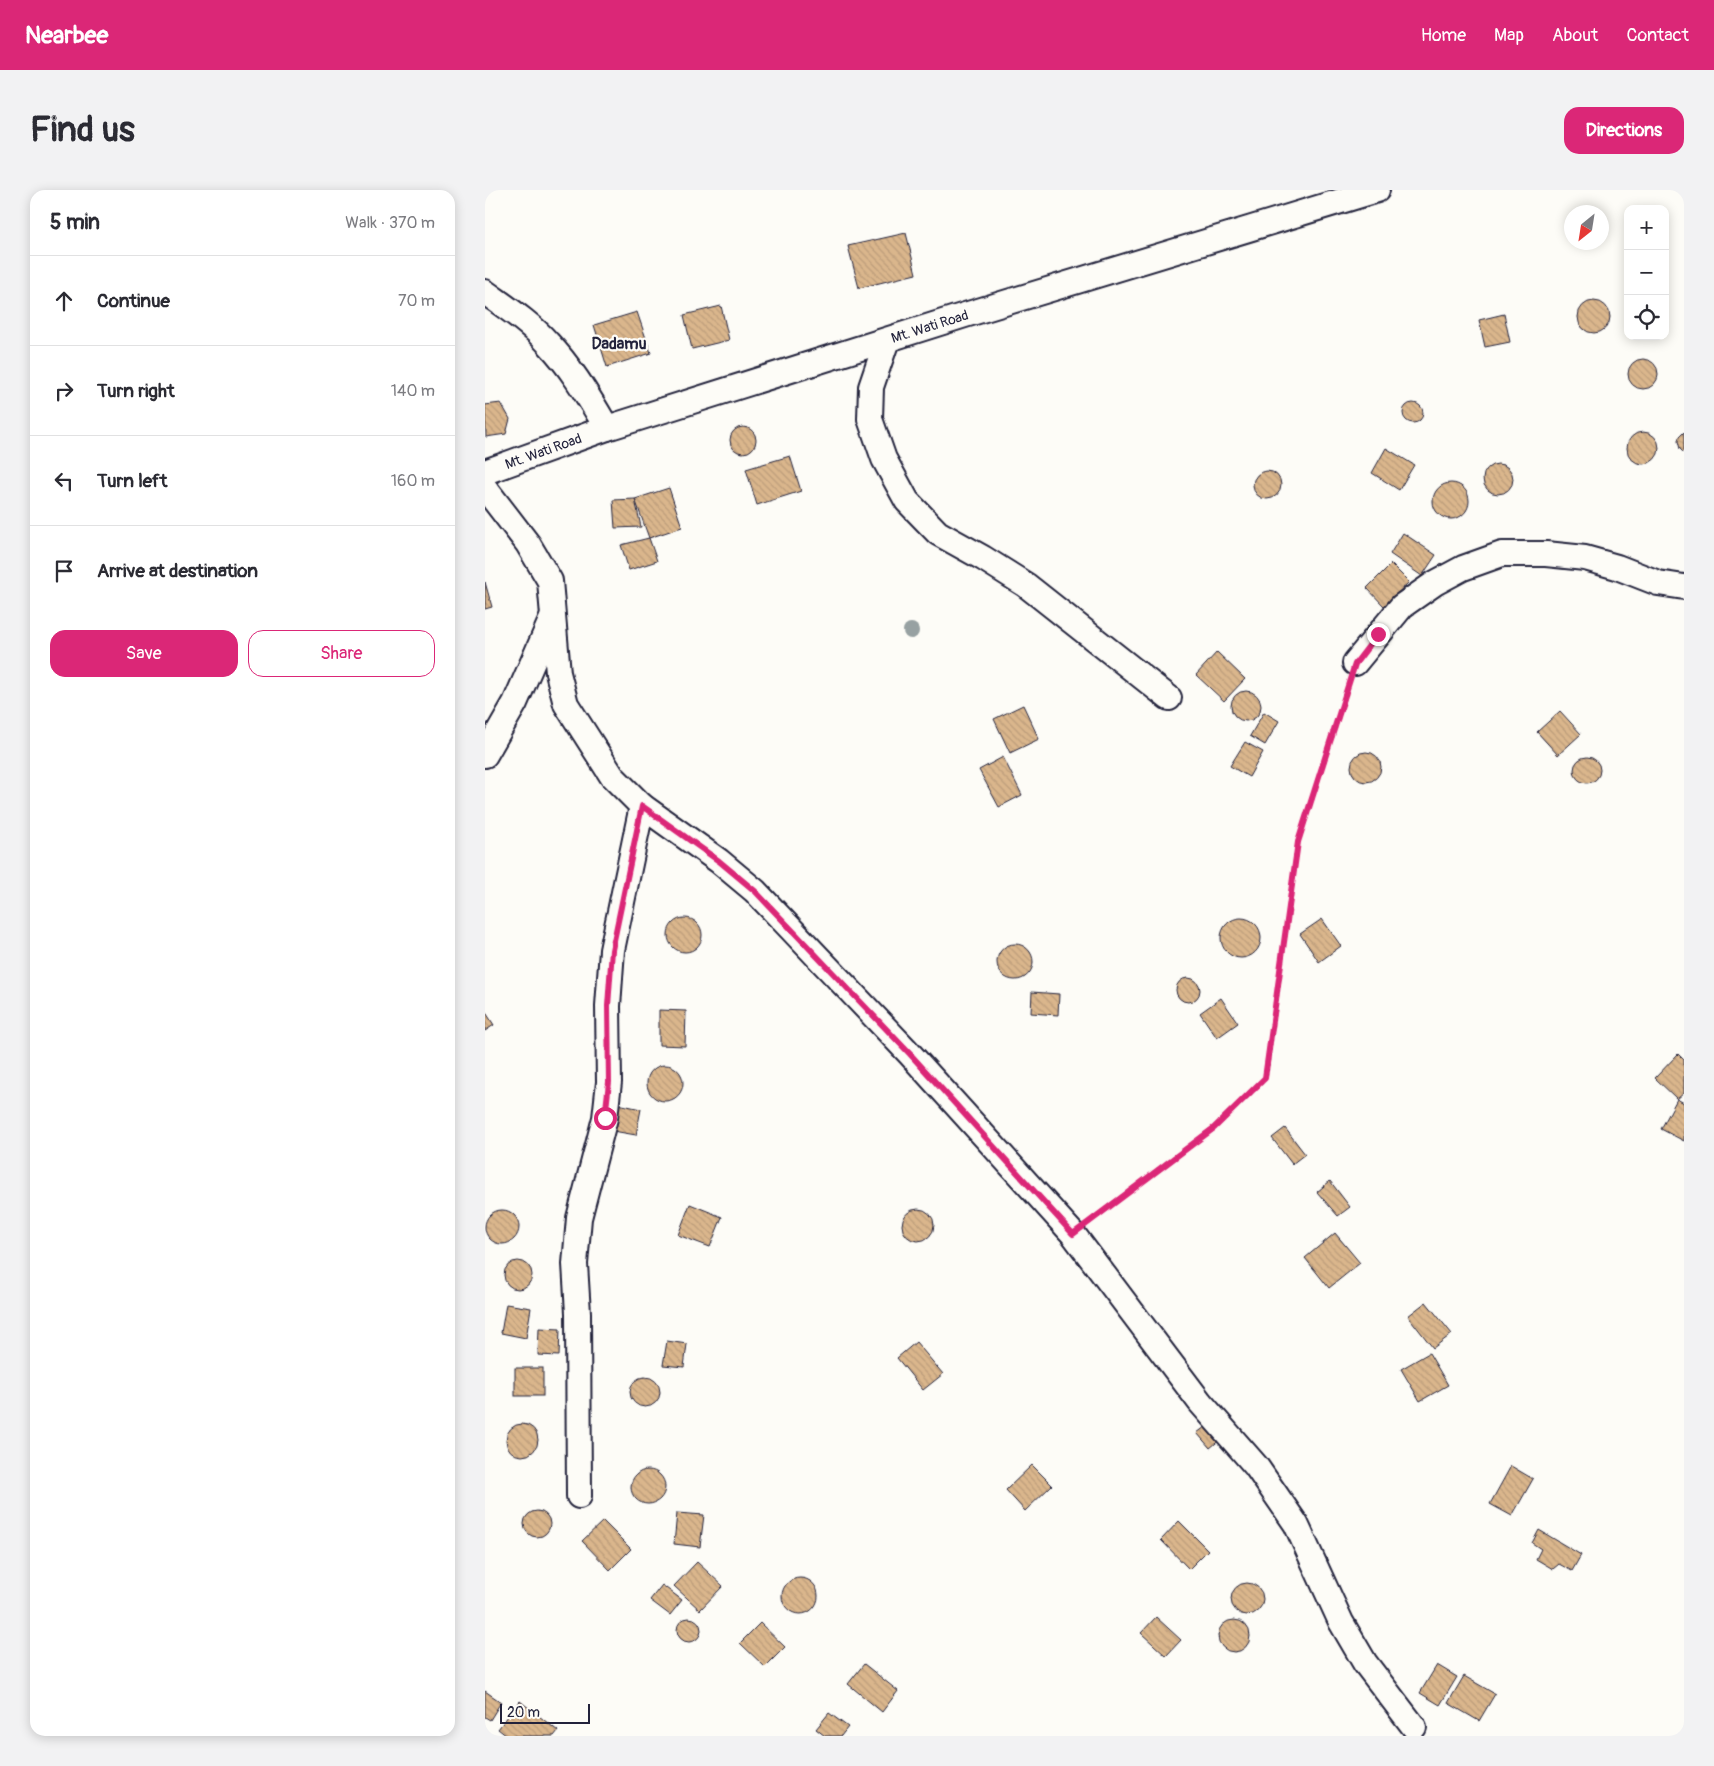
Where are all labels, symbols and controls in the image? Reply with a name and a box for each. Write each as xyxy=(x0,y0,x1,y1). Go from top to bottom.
text: Nearbee xyxy=(25,21,108,50)
text: Home xyxy=(1421,24,1466,47)
text: Map xyxy=(1494,24,1524,47)
text: About xyxy=(1552,24,1598,47)
text: Contact xyxy=(1626,24,1689,47)
button: Directions xyxy=(1564,107,1684,154)
text: Find us xyxy=(30,108,135,152)
north arrow xyxy=(1564,205,1609,250)
map controls xyxy=(1624,205,1669,340)
button: + xyxy=(1624,205,1669,250)
text: 5 min xyxy=(50,209,100,236)
text: Walk · 370 m xyxy=(345,213,435,233)
button: − xyxy=(1624,250,1669,295)
icon: ahead xyxy=(50,287,78,315)
text: Continue xyxy=(97,289,170,313)
text: 70 m xyxy=(398,291,435,311)
button: locate xyxy=(1624,295,1669,340)
street label: Mt. Wati Road xyxy=(889,306,971,347)
district label: Dadamu xyxy=(591,334,647,354)
icon: right xyxy=(50,377,78,405)
text: Turn right xyxy=(97,379,175,403)
text: 140 m xyxy=(391,381,435,401)
street label: Mt. Wati Road xyxy=(503,430,584,473)
icon: left xyxy=(50,467,78,495)
text: Turn left xyxy=(97,469,167,493)
text: 160 m xyxy=(391,471,435,491)
icon: arrive xyxy=(50,557,78,585)
text: Arrive at destination xyxy=(97,559,258,583)
route end xyxy=(1367,623,1390,646)
button: Save xyxy=(50,630,238,677)
button: Share xyxy=(248,630,435,677)
route start xyxy=(594,1107,617,1130)
scale bar xyxy=(500,1701,590,1724)
text: 20 m xyxy=(507,1704,540,1721)

